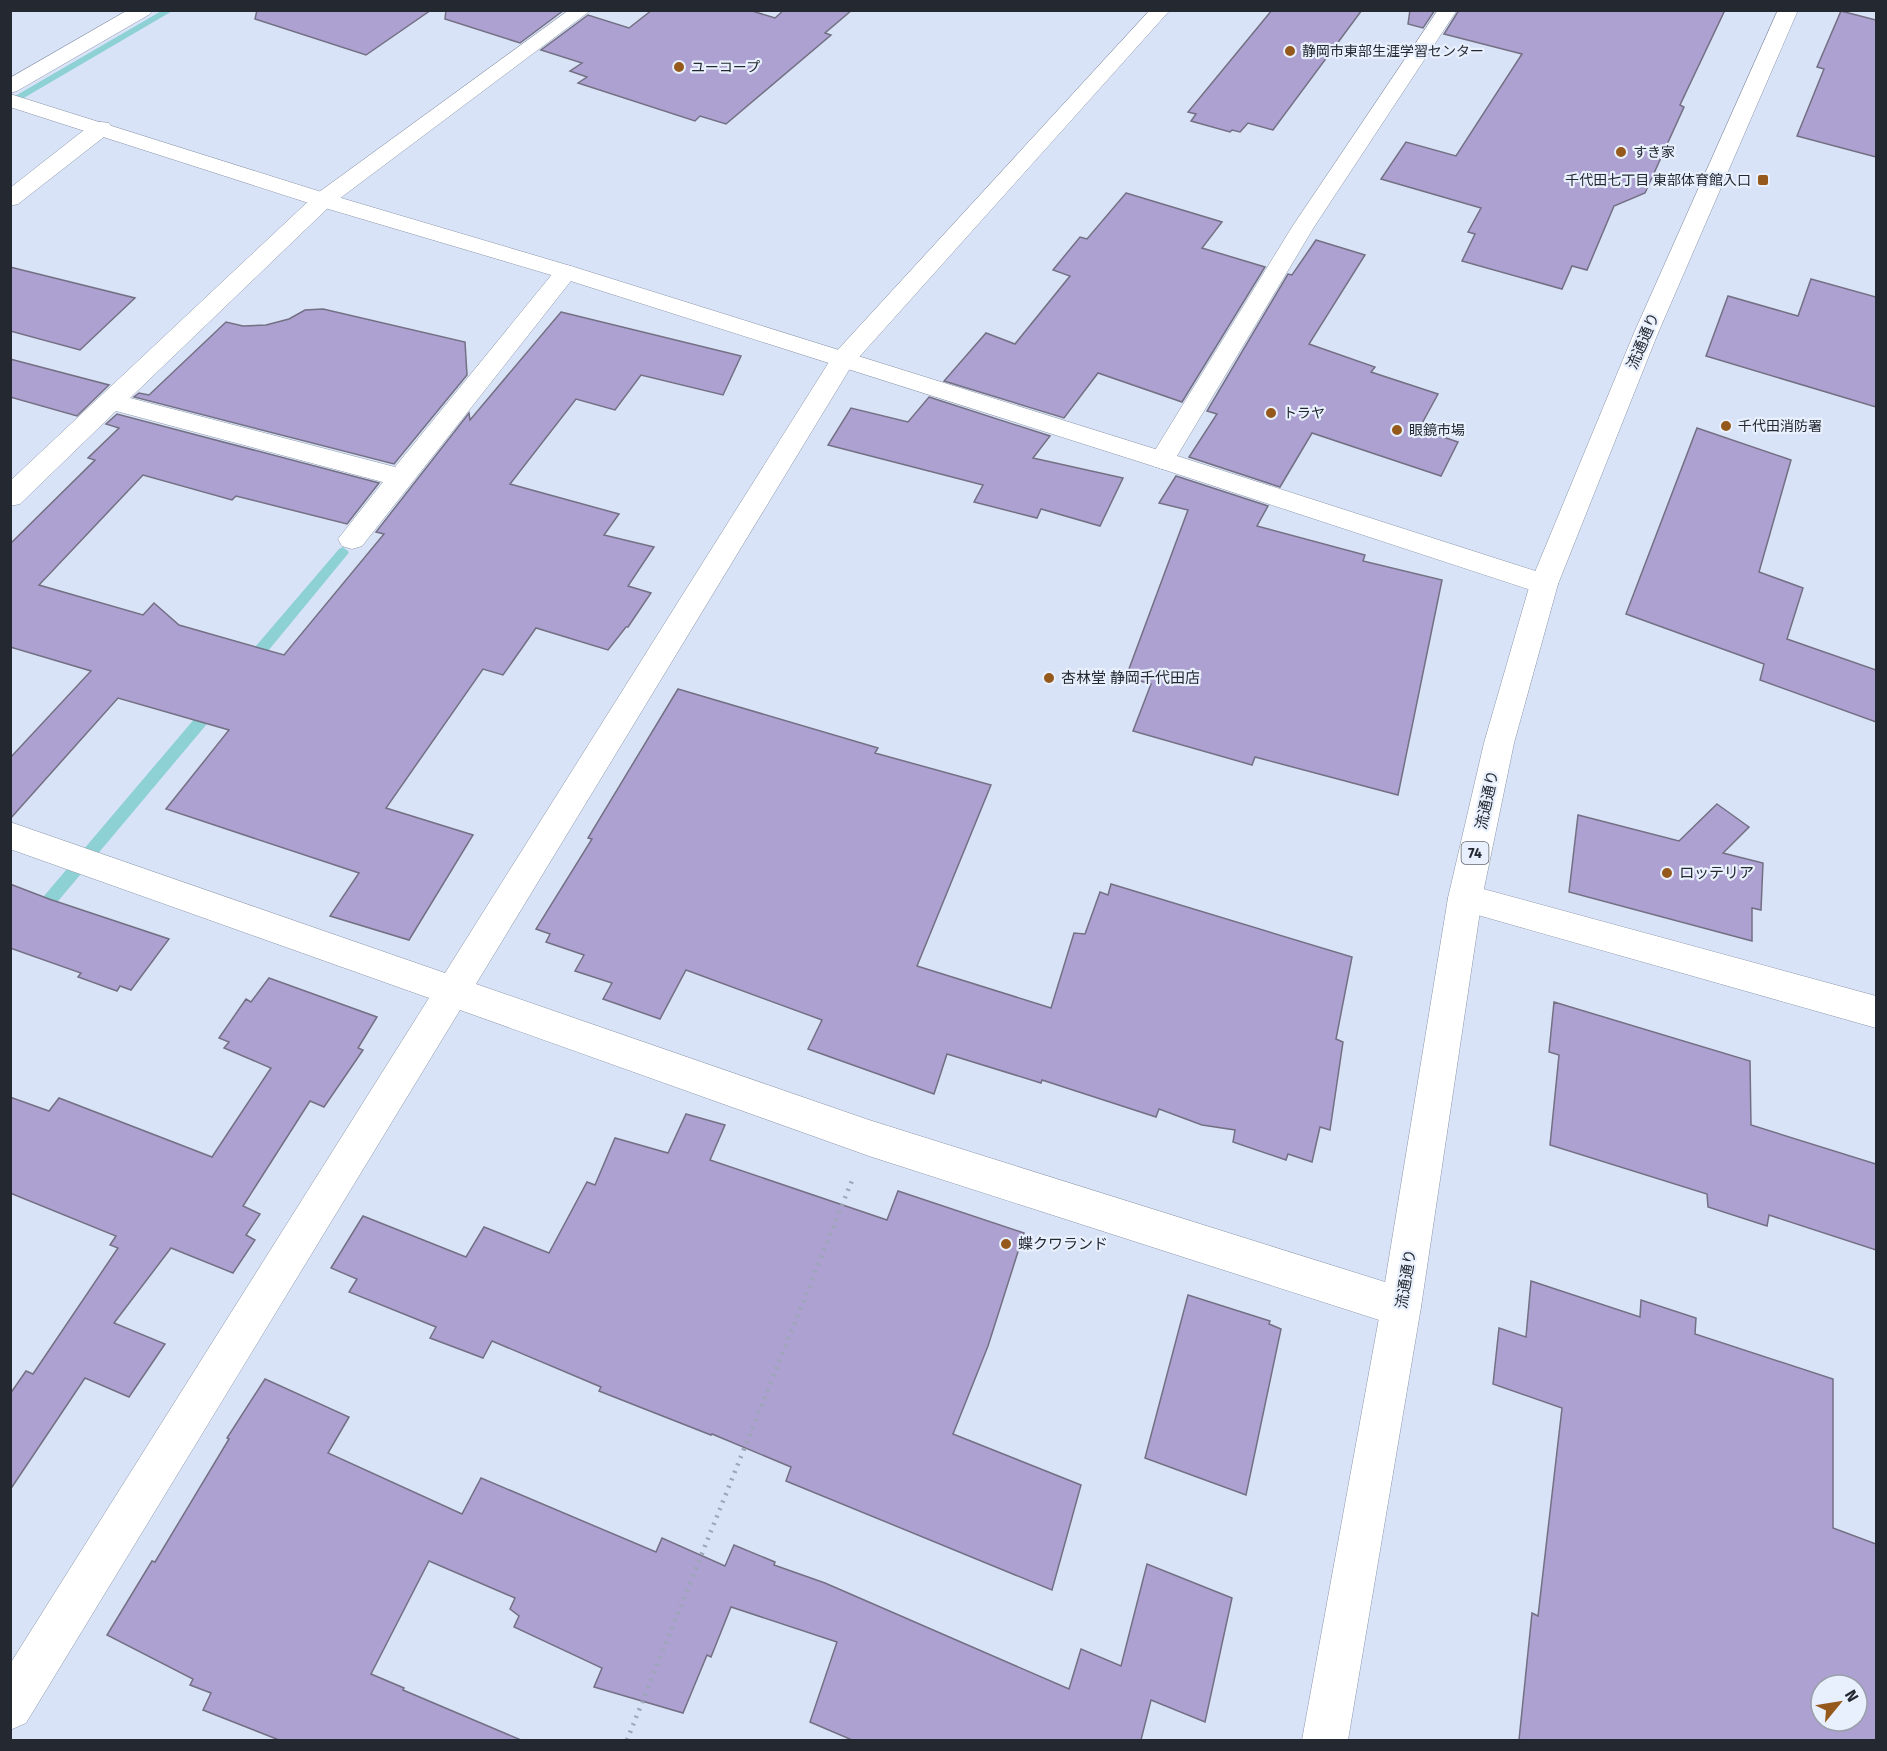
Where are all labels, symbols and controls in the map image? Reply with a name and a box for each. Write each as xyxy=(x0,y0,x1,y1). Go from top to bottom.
place label: 静岡市東部生涯学習センター xyxy=(1302,43,1484,60)
marker: 静岡市東部生涯学習センター xyxy=(1283,44,1297,58)
place label: ユーコープ xyxy=(691,59,760,76)
marker: ユーコープ xyxy=(672,60,686,74)
place label: すき家 xyxy=(1633,144,1675,161)
marker: すき家 xyxy=(1614,145,1628,159)
place label: 千代田七丁目 東部体育館入口 xyxy=(1565,172,1751,189)
marker: 千代田七丁目 東部体育館入口 xyxy=(1756,173,1770,187)
street label: 流通通り xyxy=(1623,310,1663,372)
place label: トラヤ xyxy=(1283,405,1325,422)
marker: トラヤ xyxy=(1264,406,1278,420)
place label: 千代田消防署 xyxy=(1738,418,1822,435)
marker: 千代田消防署 xyxy=(1719,419,1733,433)
place label: 眼鏡市場 xyxy=(1409,422,1465,439)
marker: 眼鏡市場 xyxy=(1390,423,1404,437)
place label: 杏林堂 静岡千代田店 xyxy=(1061,669,1200,687)
marker: 杏林堂 静岡千代田店 xyxy=(1042,671,1056,685)
street label: 流通通り xyxy=(1472,769,1502,831)
road number: 74 xyxy=(1462,842,1488,864)
place label: ロッテリア xyxy=(1679,864,1754,882)
marker: ロッテリア xyxy=(1660,866,1674,880)
place label: 蝶クワランド xyxy=(1018,1235,1108,1253)
marker: 蝶クワランド xyxy=(999,1237,1013,1251)
street label: 流通通り xyxy=(1392,1248,1420,1310)
north arrow xyxy=(1809,1673,1869,1733)
text: N xyxy=(1841,1686,1862,1705)

